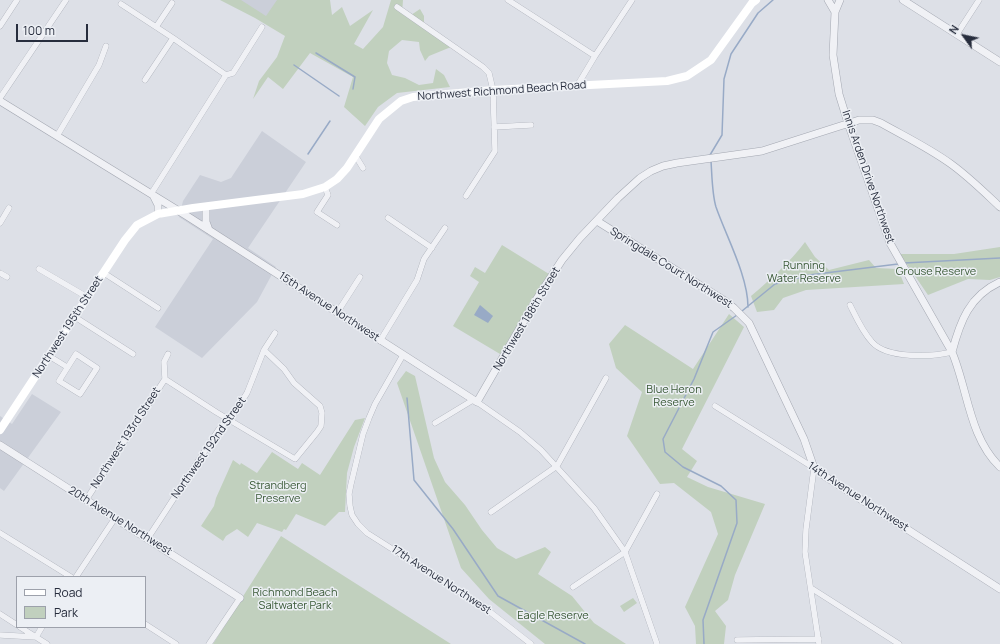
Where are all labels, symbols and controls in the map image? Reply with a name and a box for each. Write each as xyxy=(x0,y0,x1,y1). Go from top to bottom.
scale bar xyxy=(18,16,90,42)
north arrow xyxy=(944,16,984,56)
text: 100 m xyxy=(23,22,55,39)
text: N xyxy=(945,22,962,37)
street label: Northwest Richmond Beach Road xyxy=(417,79,587,103)
street label: Innis Arden Drive Northwest xyxy=(839,109,897,245)
street label: Springdale Court Northwest xyxy=(607,225,735,311)
park label: Running Water Reserve xyxy=(767,259,841,285)
street label: Northwest 188th Street xyxy=(491,265,563,373)
park label: Grouse Reserve xyxy=(896,265,976,279)
street label: 15th Avenue Northwest xyxy=(276,269,382,345)
street label: Northwest 195th Street xyxy=(30,274,106,380)
park label: Blue Heron Reserve xyxy=(646,383,702,409)
street label: Northwest 193rd Street xyxy=(88,385,164,491)
street label: Northwest 192nd Street xyxy=(169,395,249,501)
street label: 14th Avenue Northwest xyxy=(805,459,911,535)
park label: Strandberg Preserve xyxy=(249,479,307,505)
street label: 20th Avenue Northwest xyxy=(66,484,174,558)
street label: 17th Avenue Northwest xyxy=(389,543,493,617)
legend xyxy=(16,576,146,628)
text: Road xyxy=(54,584,82,601)
park label: Richmond Beach Saltwater Park xyxy=(253,586,337,612)
text: Park xyxy=(54,604,78,621)
park label: Eagle Reserve xyxy=(517,609,589,623)

